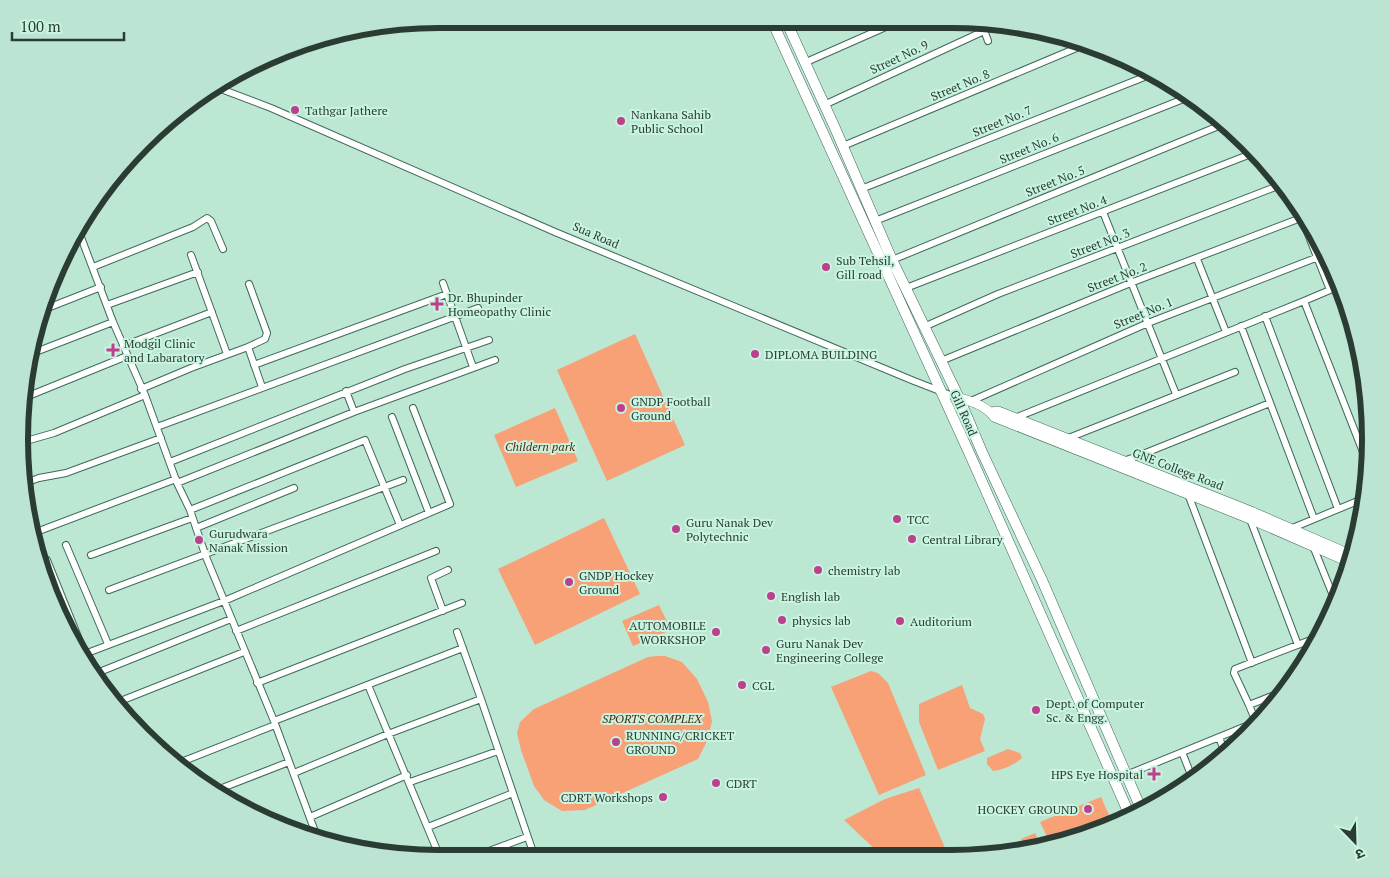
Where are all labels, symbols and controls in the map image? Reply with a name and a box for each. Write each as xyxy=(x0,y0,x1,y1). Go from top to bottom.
scale bar xyxy=(12,10,125,42)
text: 100 m xyxy=(20,16,61,36)
street label: Street No. 9 xyxy=(867,37,931,77)
street label: Street No. 8 xyxy=(928,66,992,104)
street label: Street No. 7 xyxy=(970,102,1034,140)
place label: Tathgar Jathere xyxy=(305,103,388,118)
marker: Tathgar Jathere xyxy=(289,104,301,116)
place label: Nankana Sahib Public School xyxy=(631,107,711,136)
marker: Nankana Sahib Public School xyxy=(615,115,627,127)
street label: Street No. 6 xyxy=(997,129,1061,167)
street label: Street No. 5 xyxy=(1023,162,1087,200)
street label: Street No. 4 xyxy=(1045,192,1109,228)
street label: Sua Road xyxy=(570,219,622,252)
street label: Street No. 3 xyxy=(1068,225,1132,261)
place label: Sub Tehsil, Gill road xyxy=(836,253,894,282)
street label: Street No. 2 xyxy=(1085,259,1149,295)
marker: Sub Tehsil, Gill road xyxy=(820,261,832,273)
place label: Dr. Bhupinder Homeopathy Clinic xyxy=(448,290,551,319)
street label: Street No. 1 xyxy=(1111,294,1175,332)
marker: Dr. Bhupinder Homeopathy Clinic xyxy=(430,297,444,311)
place label: Modgil Clinic and Labaratory xyxy=(124,336,206,365)
marker: Modgil Clinic and Labaratory xyxy=(106,343,120,357)
place label: DIPLOMA BUILDING xyxy=(765,347,878,362)
marker: DIPLOMA BUILDING xyxy=(749,348,761,360)
street label: Gill Road xyxy=(947,388,981,439)
place label: GNDP Football Ground xyxy=(631,394,711,423)
marker: GNDP Football Ground xyxy=(615,402,627,414)
park label: Childern park xyxy=(505,439,575,454)
street label: GNE College Road xyxy=(1130,445,1226,493)
place label: TCC xyxy=(907,512,930,527)
marker: TCC xyxy=(891,513,903,525)
place label: Guru Nanak Dev Polytechnic xyxy=(686,515,774,544)
marker: Guru Nanak Dev Polytechnic xyxy=(670,523,682,535)
place label: Gurudwara Nanak Mission xyxy=(209,526,288,555)
place label: Central Library xyxy=(922,532,1003,547)
marker: Central Library xyxy=(906,533,918,545)
marker: Gurudwara Nanak Mission xyxy=(193,534,205,546)
place label: chemistry lab xyxy=(828,563,901,578)
marker: chemistry lab xyxy=(812,564,824,576)
place label: GNDP Hockey Ground xyxy=(579,568,654,597)
marker: GNDP Hockey Ground xyxy=(563,576,575,588)
place label: English lab xyxy=(781,589,840,604)
marker: English lab xyxy=(765,590,777,602)
place label: physics lab xyxy=(792,613,851,628)
marker: physics lab xyxy=(776,614,788,626)
place label: Auditorium xyxy=(910,614,973,629)
marker: Auditorium xyxy=(894,615,906,627)
place label: AUTOMOBILE WORKSHOP xyxy=(629,618,706,647)
marker: AUTOMOBILE WORKSHOP xyxy=(710,626,722,638)
place label: Guru Nanak Dev Engineering College xyxy=(776,636,884,665)
marker: Guru Nanak Dev Engineering College xyxy=(760,644,772,656)
place label: CGL xyxy=(752,678,775,693)
marker: CGL xyxy=(736,679,748,691)
place label: Dept. of Computer Sc. & Engg. xyxy=(1046,696,1145,725)
marker: Dept. of Computer Sc. & Engg. xyxy=(1030,704,1042,716)
park label: SPORTS COMPLEX xyxy=(602,711,703,726)
place label: RUNNING/CRICKET GROUND xyxy=(626,728,735,757)
marker: RUNNING/CRICKET GROUND xyxy=(610,736,622,748)
place label: HPS Eye Hospital xyxy=(1051,767,1143,782)
marker: HPS Eye Hospital xyxy=(1147,767,1161,781)
place label: CDRT xyxy=(726,776,757,791)
marker: CDRT xyxy=(710,777,722,789)
place label: CDRT Workshops xyxy=(561,790,653,805)
marker: CDRT Workshops xyxy=(657,791,669,803)
place label: HOCKEY GROUND xyxy=(978,802,1078,817)
marker: HOCKEY GROUND xyxy=(1082,803,1094,815)
north arrow xyxy=(1330,817,1380,867)
text: उ xyxy=(1352,844,1368,865)

